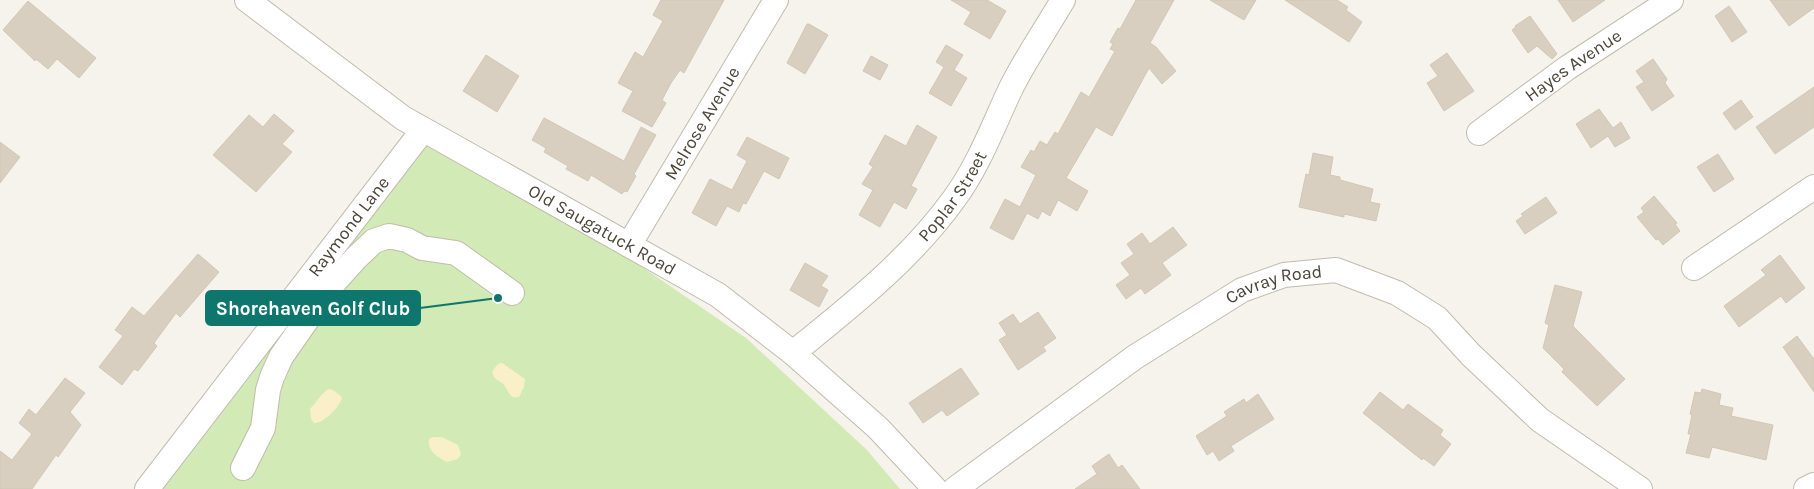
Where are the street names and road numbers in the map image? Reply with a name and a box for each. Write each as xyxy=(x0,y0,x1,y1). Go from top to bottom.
street label: Hayes Avenue xyxy=(1520,24,1626,106)
street label: Melrose Avenue xyxy=(660,63,744,184)
street label: Poplar Street xyxy=(913,147,992,246)
street label: Raymond Lane xyxy=(303,172,394,281)
street label: Old Saugatuck Road xyxy=(524,180,680,280)
street label: Cavray Road xyxy=(1221,260,1323,309)

